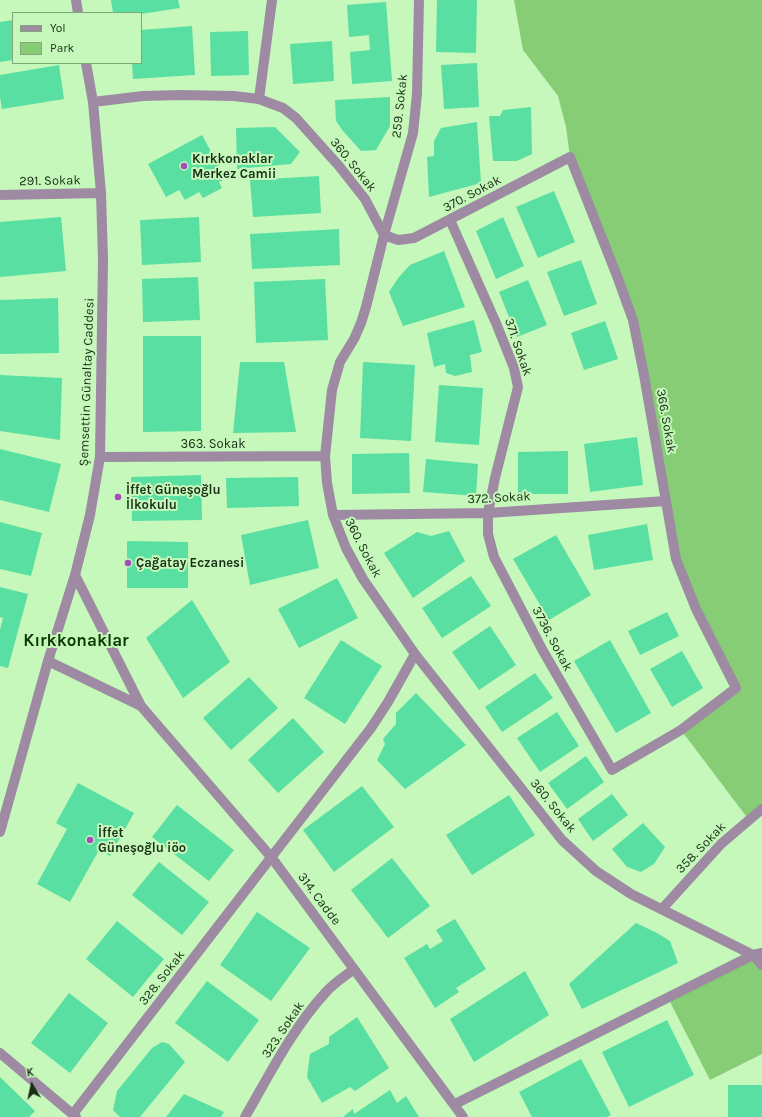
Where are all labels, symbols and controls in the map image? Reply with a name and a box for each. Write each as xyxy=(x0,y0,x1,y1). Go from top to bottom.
legend xyxy=(12,12,142,64)
text: Yol xyxy=(50,21,66,35)
text: Park xyxy=(50,41,74,55)
street label: 259. Sokak xyxy=(389,73,411,139)
street label: 360. Sokak xyxy=(326,135,380,195)
place label: Kırkkonaklar Merkez Camii xyxy=(192,151,276,182)
marker: Kırkkonaklar Merkez Camii xyxy=(179,161,189,171)
street label: 370. Sokak xyxy=(440,172,504,216)
street label: 291. Sokak xyxy=(19,173,81,189)
street label: Şemsettin Günaltay Caddesi xyxy=(76,297,98,467)
street label: 371. Sokak xyxy=(501,316,535,378)
street label: 366. Sokak xyxy=(653,388,679,454)
street label: 363. Sokak xyxy=(181,436,245,452)
place label: İffet Güneşoğlu İlkokulu xyxy=(126,482,221,513)
street label: 372. Sokak xyxy=(467,489,531,507)
marker: İffet Güneşoğlu İlkokulu xyxy=(113,492,123,502)
street label: 360. Sokak xyxy=(341,515,385,581)
place label: Çağatay Eczanesi xyxy=(136,555,244,571)
marker: Çağatay Eczanesi xyxy=(123,558,133,568)
street label: 3736. Sokak xyxy=(528,604,576,674)
district label: Kırkkonaklar xyxy=(23,631,129,651)
street label: 360. Sokak xyxy=(526,776,580,836)
street label: 358. Sokak xyxy=(673,819,729,877)
place label: İffet Güneşoğlu iöo xyxy=(98,825,186,856)
marker: İffet Güneşoğlu iöo xyxy=(85,835,95,845)
street label: 314. Cadde xyxy=(294,870,344,928)
street label: 328. Sokak xyxy=(136,947,188,1009)
street label: 323. Sokak xyxy=(258,999,308,1061)
north arrow xyxy=(12,1065,52,1105)
text: K xyxy=(25,1066,35,1080)

